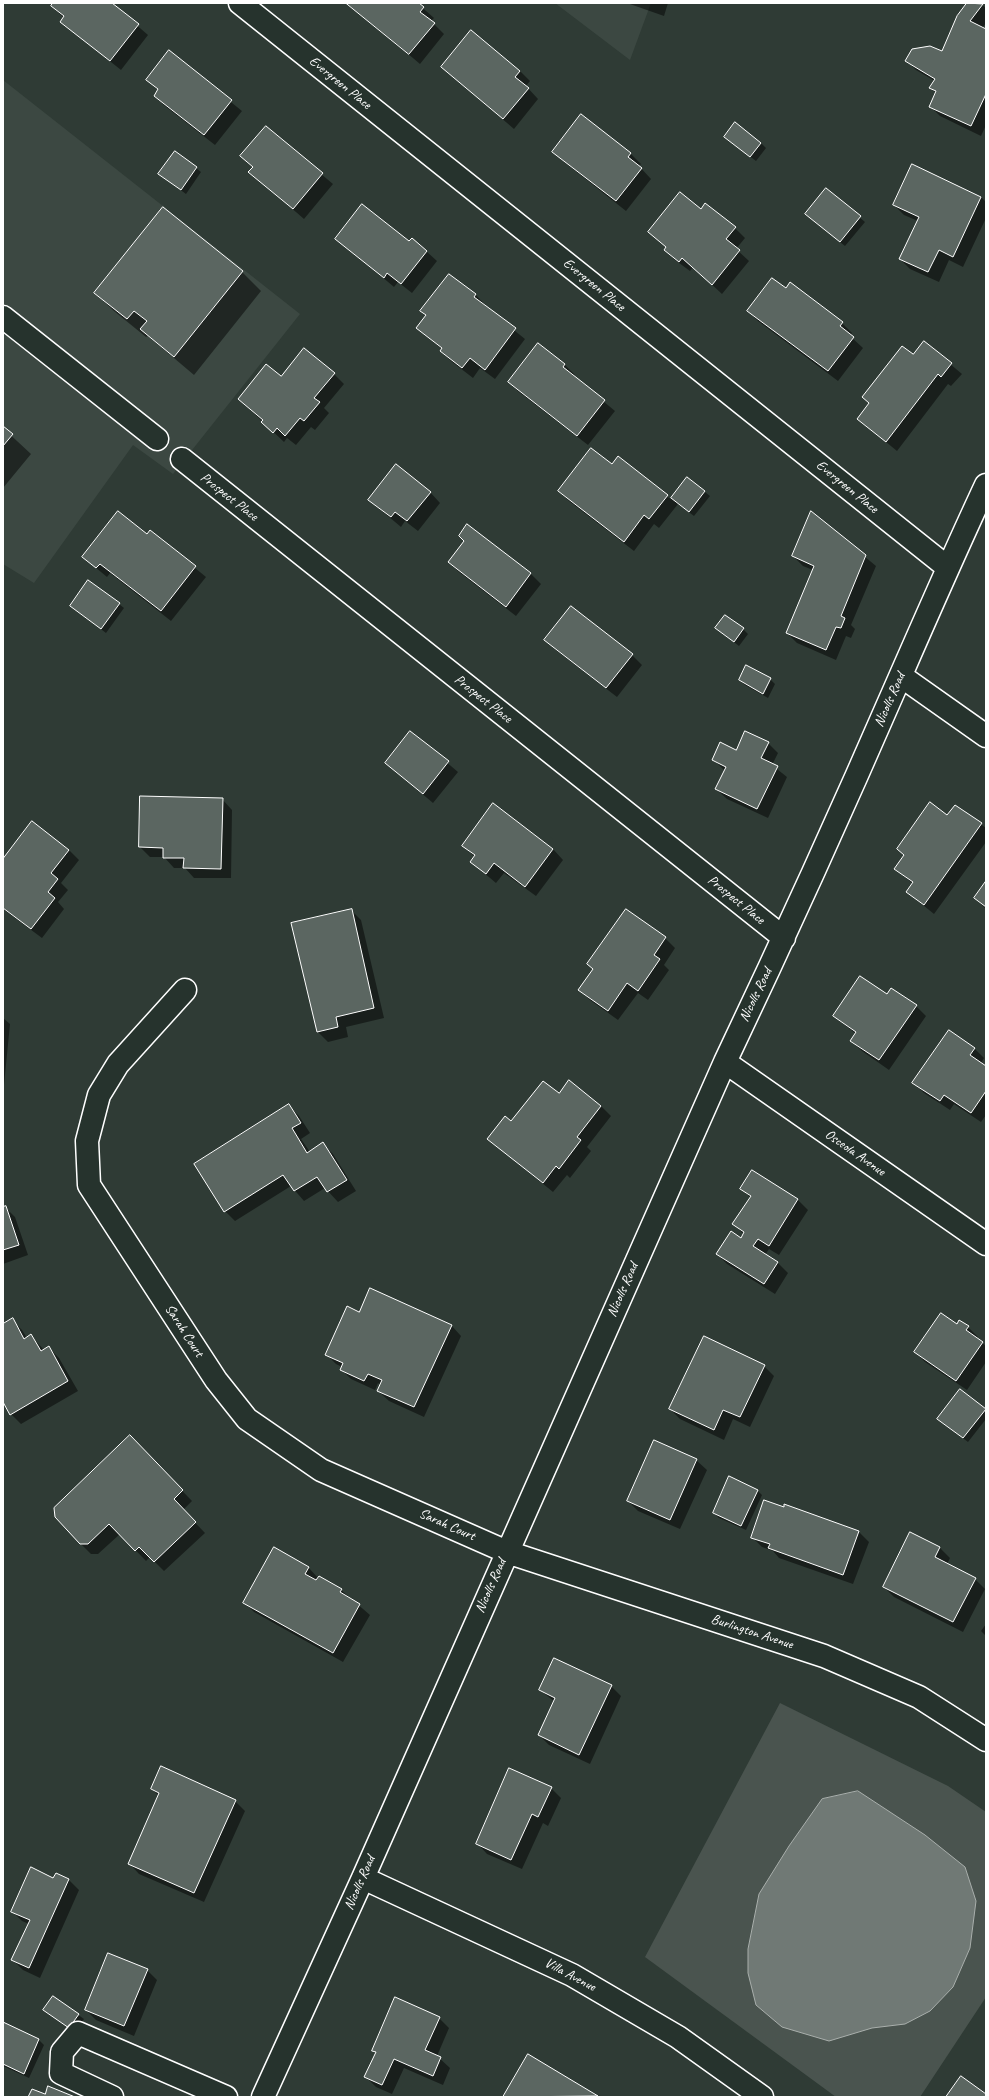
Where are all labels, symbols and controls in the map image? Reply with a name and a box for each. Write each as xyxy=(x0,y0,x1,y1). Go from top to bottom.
street label: Evergreen Place xyxy=(306,53,374,113)
street label: Evergreen Place xyxy=(560,255,628,315)
street label: Evergreen Place xyxy=(813,457,881,517)
street label: Prospect Place xyxy=(197,469,261,525)
street label: Nicolls Road xyxy=(871,670,909,730)
street label: Prospect Place xyxy=(451,671,515,727)
street label: Prospect Place xyxy=(704,872,768,928)
street label: Nicolls Road xyxy=(736,965,776,1025)
street label: Osceola Avenue xyxy=(822,1126,888,1180)
street label: Nicolls Road xyxy=(604,1260,642,1320)
street label: Sarah Court xyxy=(161,1301,207,1361)
street label: Sarah Court xyxy=(416,1505,478,1545)
street label: Nicolls Road xyxy=(472,1556,510,1616)
street label: Burlington Avenue xyxy=(709,1611,795,1653)
street label: Nicolls Road xyxy=(341,1853,379,1913)
street label: Villa Avenue xyxy=(542,1955,598,1995)

